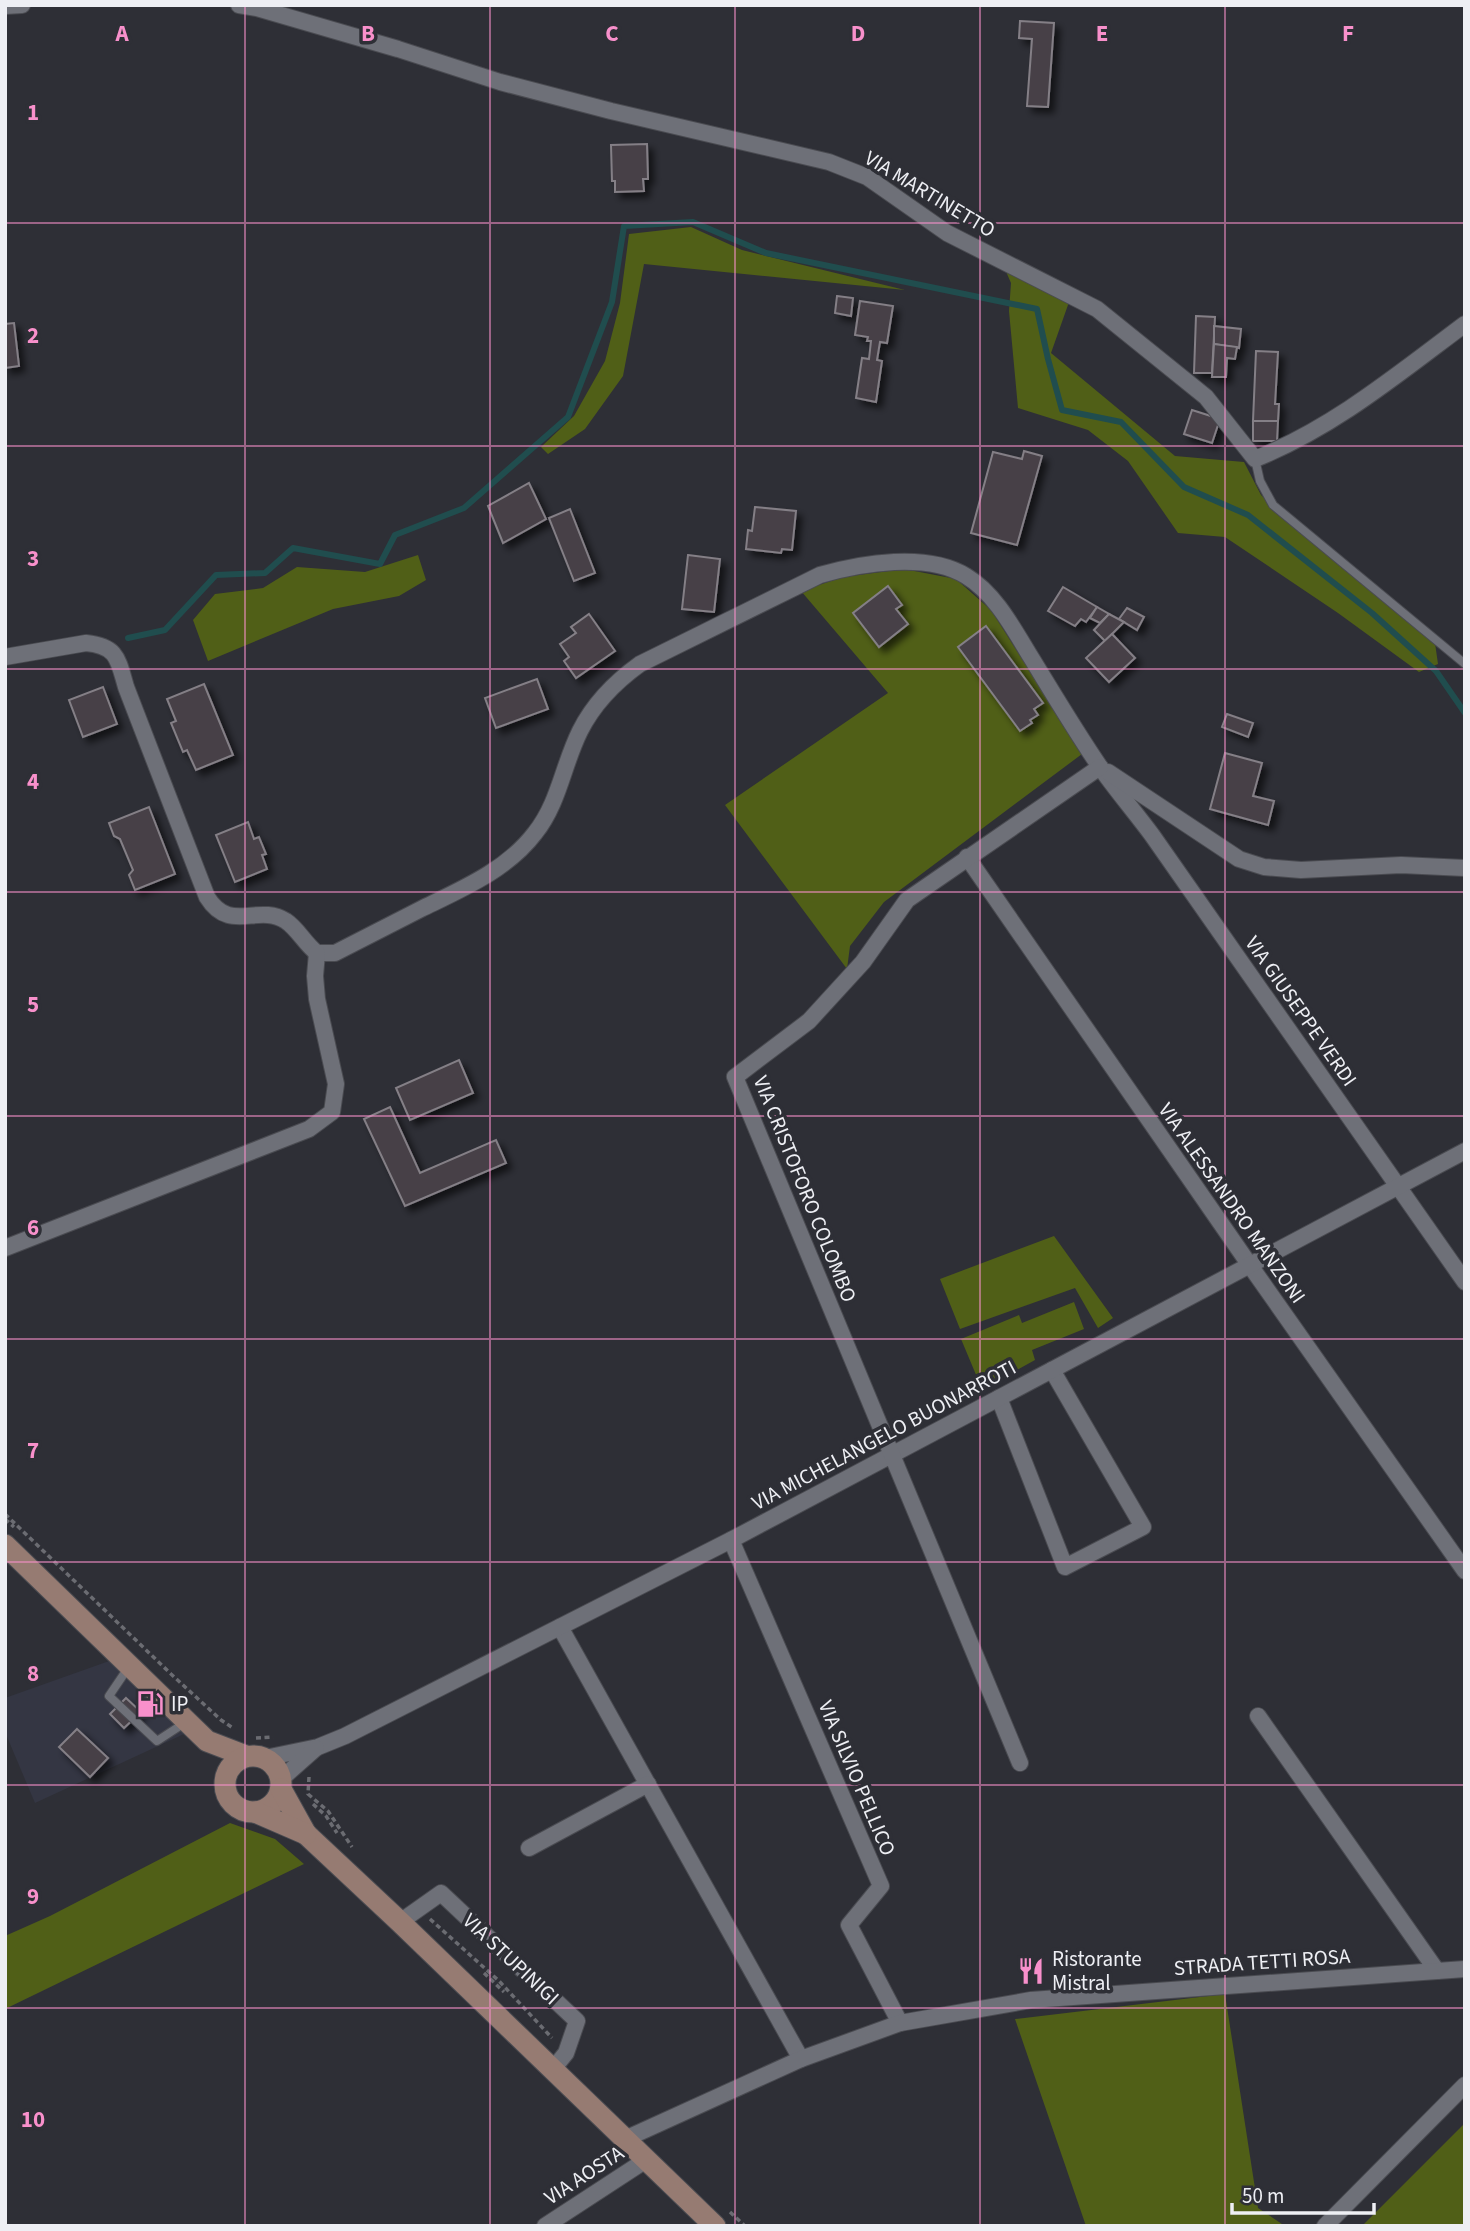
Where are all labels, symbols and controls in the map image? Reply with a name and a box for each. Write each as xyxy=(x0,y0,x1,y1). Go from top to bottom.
text: A xyxy=(114,17,129,50)
text: B xyxy=(361,17,375,50)
text: C xyxy=(605,17,619,50)
text: D xyxy=(851,17,865,50)
text: E xyxy=(1096,17,1108,50)
text: F xyxy=(1342,17,1354,50)
text: 1 xyxy=(27,96,39,129)
street label: VIA MARTINETTO xyxy=(859,143,1001,245)
text: 2 xyxy=(27,319,39,352)
text: 3 xyxy=(27,542,39,575)
text: 4 xyxy=(27,765,39,798)
street label: VIA GIUSEPPE VERDI xyxy=(1238,930,1364,1092)
text: 5 xyxy=(27,988,39,1021)
street label: VIA CRISTOFORO COLOMBO xyxy=(746,1071,864,1307)
street label: VIA ALESSANDRO MANZONI xyxy=(1151,1097,1313,1309)
text: 6 xyxy=(27,1211,39,1244)
street label: VIA MICHELANGELO BUONARROTI xyxy=(746,1352,1022,1518)
text: 7 xyxy=(27,1434,39,1467)
text: 8 xyxy=(27,1657,39,1690)
fuel station icon: IP xyxy=(135,1689,165,1719)
place label: IP xyxy=(171,1689,188,1719)
street label: VIA SILVIO PELLICO xyxy=(811,1696,903,1860)
text: 9 xyxy=(27,1880,39,1913)
street label: VIA STUPINIGI xyxy=(456,1906,566,2012)
street label: STRADA TETTI ROSA xyxy=(1173,1941,1352,1983)
place label: Ristorante Mistral xyxy=(1052,1944,1142,1998)
restaurant icon: Ristorante Mistral xyxy=(1016,1956,1046,1986)
text: 10 xyxy=(21,2103,45,2136)
street label: VIA AOSTA xyxy=(538,2138,630,2212)
scale bar xyxy=(1232,2172,1374,2216)
text: 50 m xyxy=(1242,2181,1284,2211)

